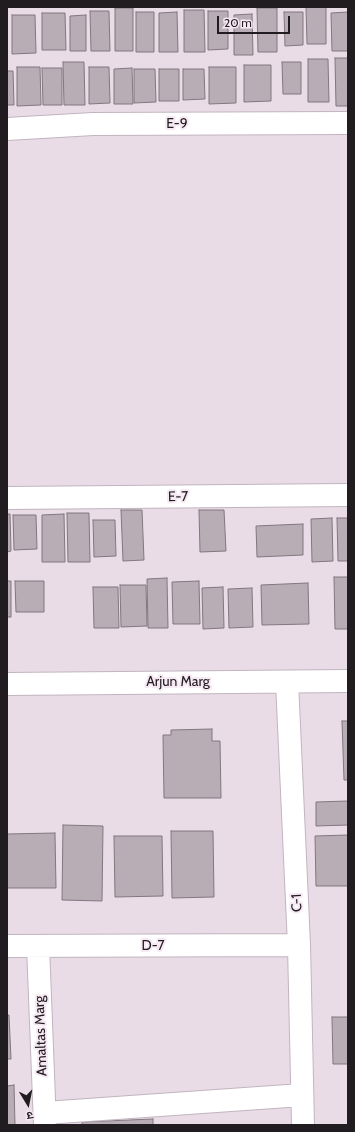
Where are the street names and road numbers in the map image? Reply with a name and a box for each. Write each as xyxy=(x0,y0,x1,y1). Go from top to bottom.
street label: E-9 xyxy=(166,116,188,132)
street label: E-7 xyxy=(168,488,188,506)
street label: Arjun Marg xyxy=(146,674,210,690)
street label: C-1 xyxy=(288,894,306,912)
street label: D-7 xyxy=(142,938,164,954)
street label: Amaltas Marg xyxy=(31,995,51,1077)

